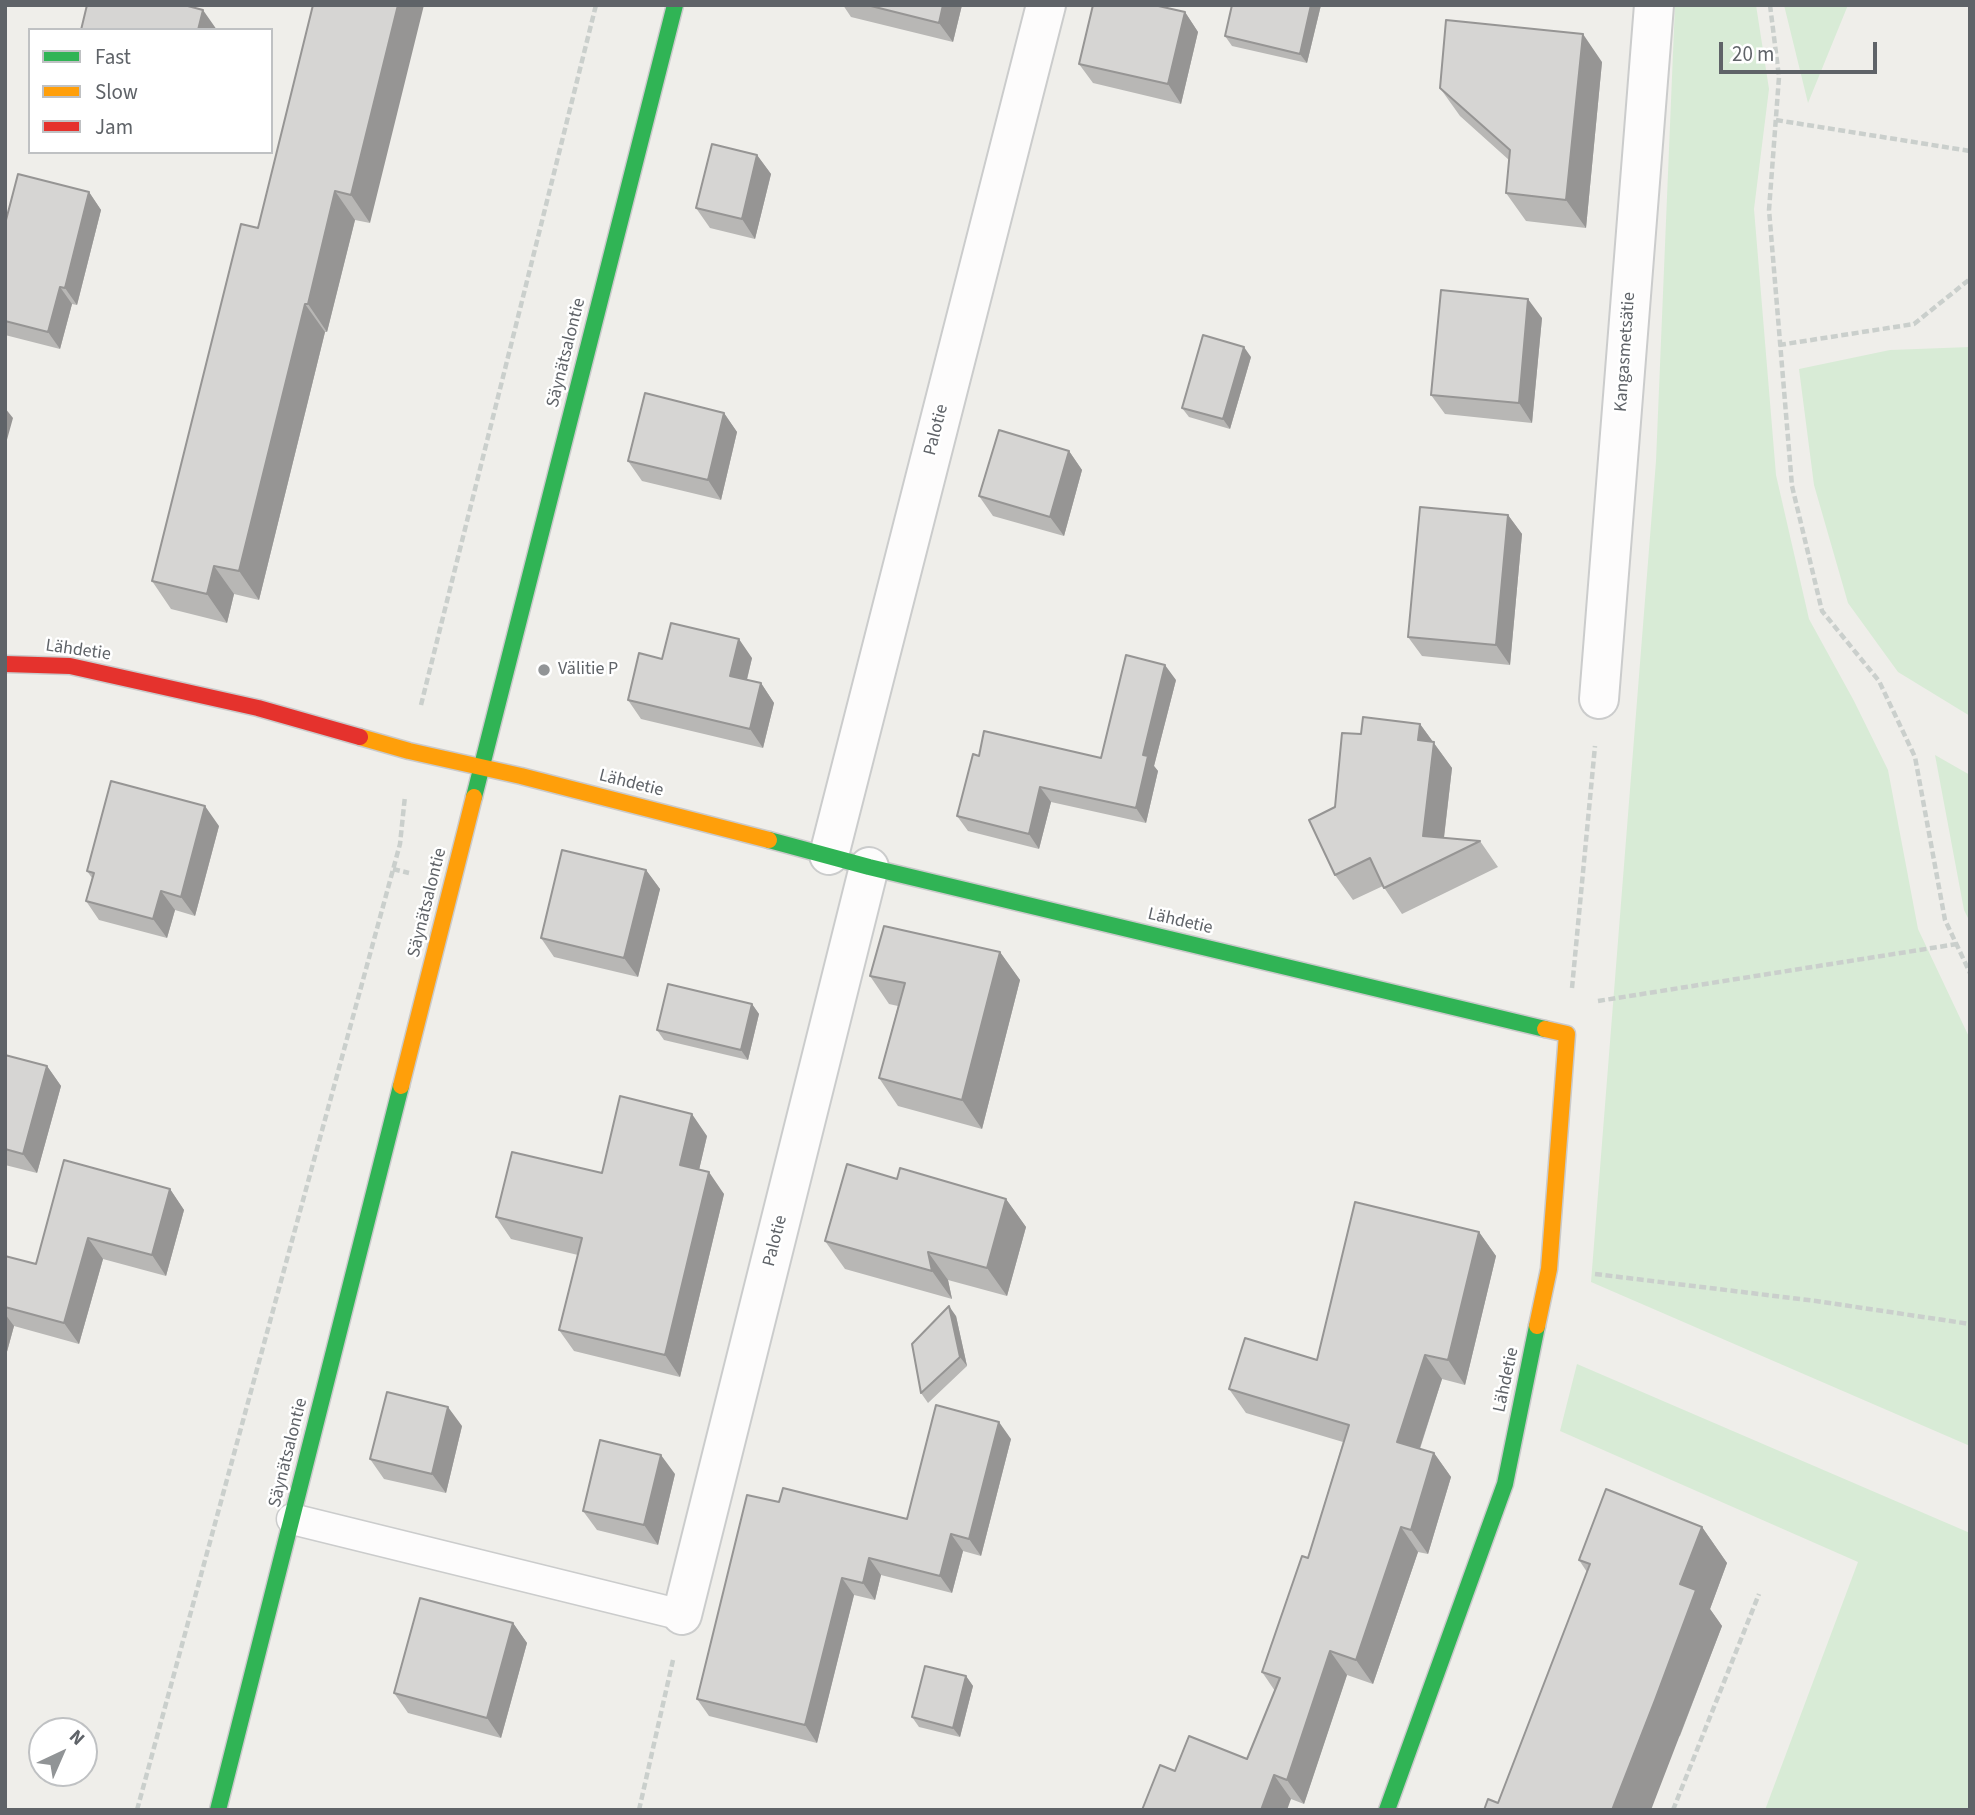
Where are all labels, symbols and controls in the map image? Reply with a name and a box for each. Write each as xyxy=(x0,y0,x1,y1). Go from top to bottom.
legend xyxy=(28,28,273,154)
scale bar xyxy=(1723,28,1881,72)
text: 20 m xyxy=(1732,39,1774,69)
text: Fast xyxy=(95,42,131,72)
text: Slow xyxy=(95,77,138,107)
text: Jam xyxy=(95,112,133,142)
street label: Kangasmetsätie xyxy=(1611,291,1641,413)
street label: Säynätsalontie xyxy=(543,296,591,410)
street label: Palotie xyxy=(920,402,954,458)
street label: Lähdetie xyxy=(44,636,112,666)
place label: Välitie P xyxy=(558,659,618,681)
marker: Välitie P xyxy=(536,662,552,678)
street label: Lähdetie xyxy=(596,766,666,802)
street label: Säynätsalontie xyxy=(404,846,452,960)
street label: Lähdetie xyxy=(1146,904,1214,940)
street label: Palotie xyxy=(759,1213,793,1269)
street label: Lähdetie xyxy=(1490,1346,1524,1414)
street label: Säynätsalontie xyxy=(265,1396,313,1510)
north arrow xyxy=(28,1717,98,1787)
text: N xyxy=(63,1724,90,1752)

